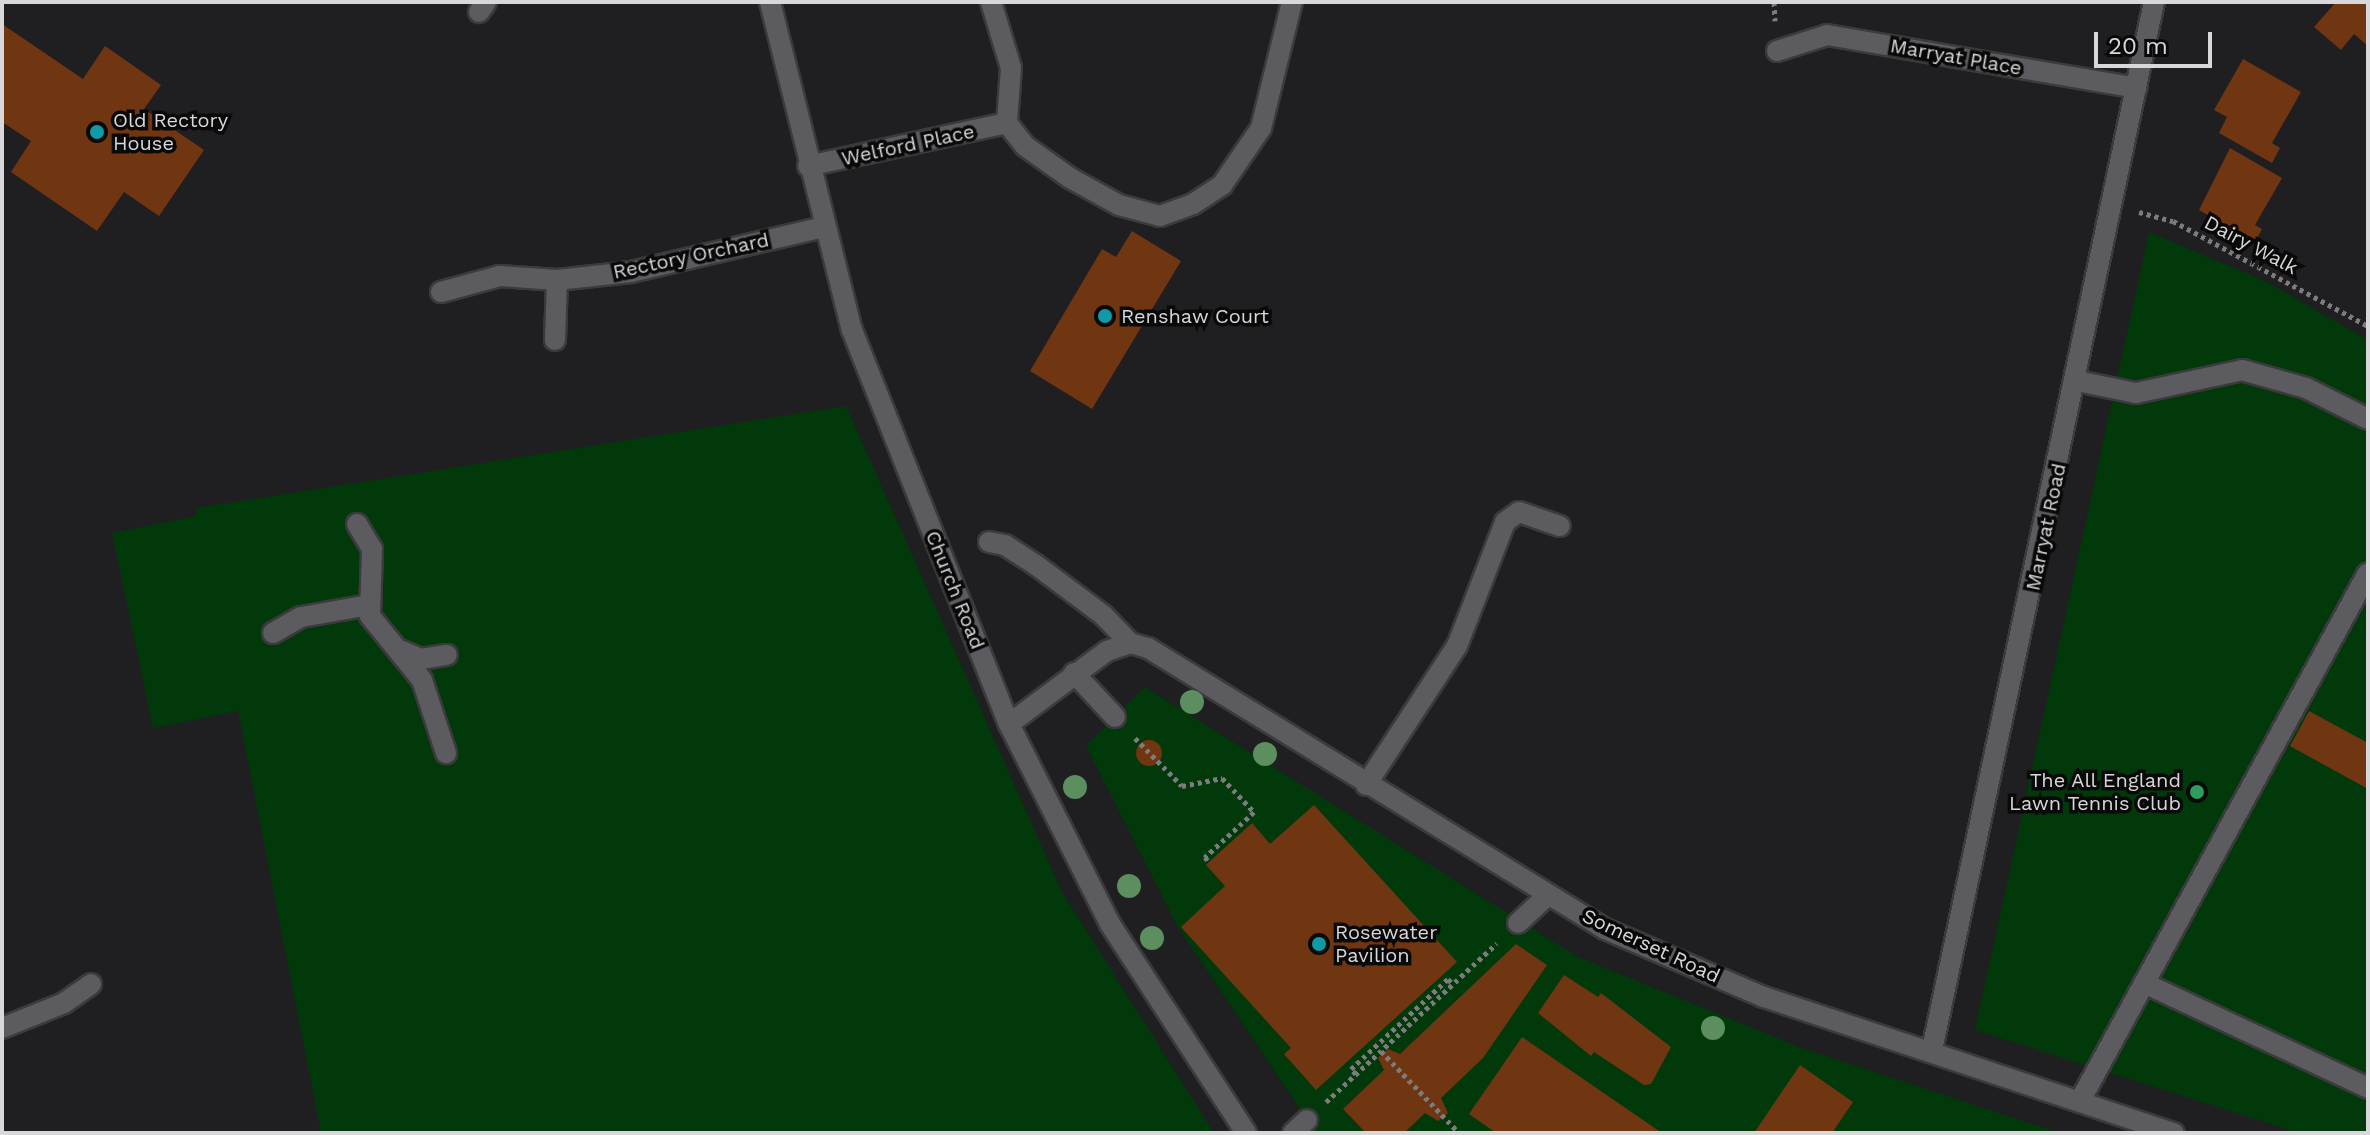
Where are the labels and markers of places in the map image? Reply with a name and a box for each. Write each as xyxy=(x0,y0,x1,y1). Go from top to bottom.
place label: Old Rectory House xyxy=(113,108,228,155)
marker: Old Rectory House xyxy=(88,123,106,141)
place label: Renshaw Court xyxy=(1121,304,1269,328)
marker: Renshaw Court xyxy=(1096,307,1114,325)
place label: The All England Lawn Tennis Club xyxy=(2008,768,2181,815)
marker: The All England Lawn Tennis Club xyxy=(2188,783,2206,801)
place label: Rosewater Pavilion xyxy=(1335,920,1437,967)
marker: Rosewater Pavilion xyxy=(1310,935,1328,953)

